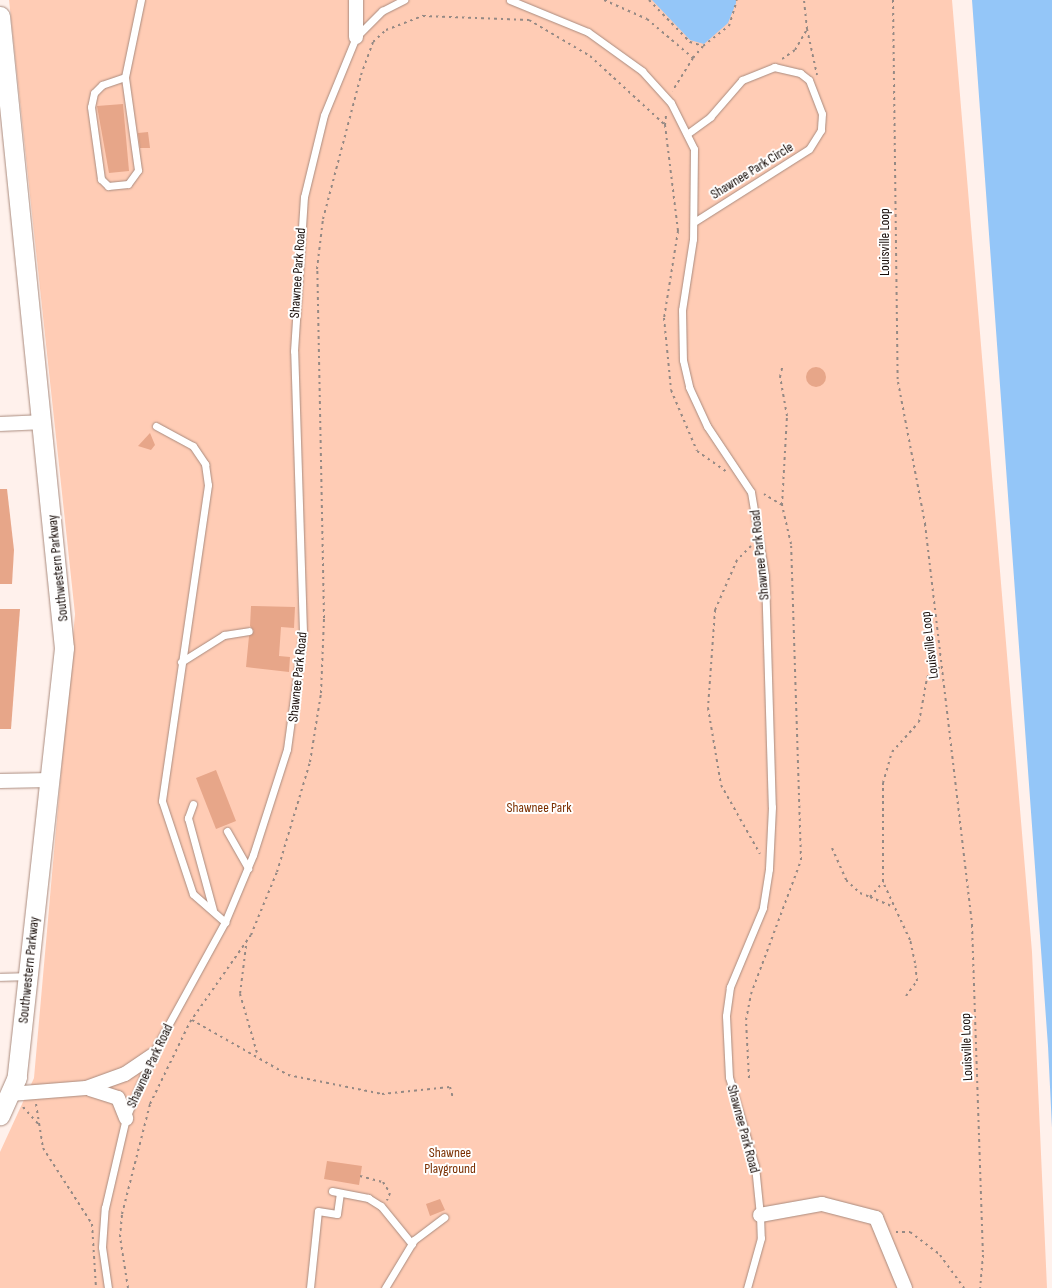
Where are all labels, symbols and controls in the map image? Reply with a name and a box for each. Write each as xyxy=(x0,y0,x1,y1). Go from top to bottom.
street label: Shawnee Park Circle xyxy=(708,139,796,203)
street label: Louisville Loop xyxy=(877,208,893,276)
street label: Shawnee Park Road xyxy=(286,227,310,319)
street label: Shawnee Park Road xyxy=(747,509,773,601)
street label: Southwestern Parkway xyxy=(44,514,72,622)
street label: Louisville Loop xyxy=(918,610,942,680)
street label: Shawnee Park Road xyxy=(285,631,311,723)
park label: Shawnee Park xyxy=(506,800,572,816)
street label: Southwestern Parkway xyxy=(15,916,43,1024)
street label: Louisville Loop xyxy=(957,1013,977,1081)
street label: Shawnee Park Road xyxy=(123,1021,177,1111)
street label: Shawnee Park Road xyxy=(723,1083,763,1175)
park label: Shawnee Playground xyxy=(424,1145,476,1178)

